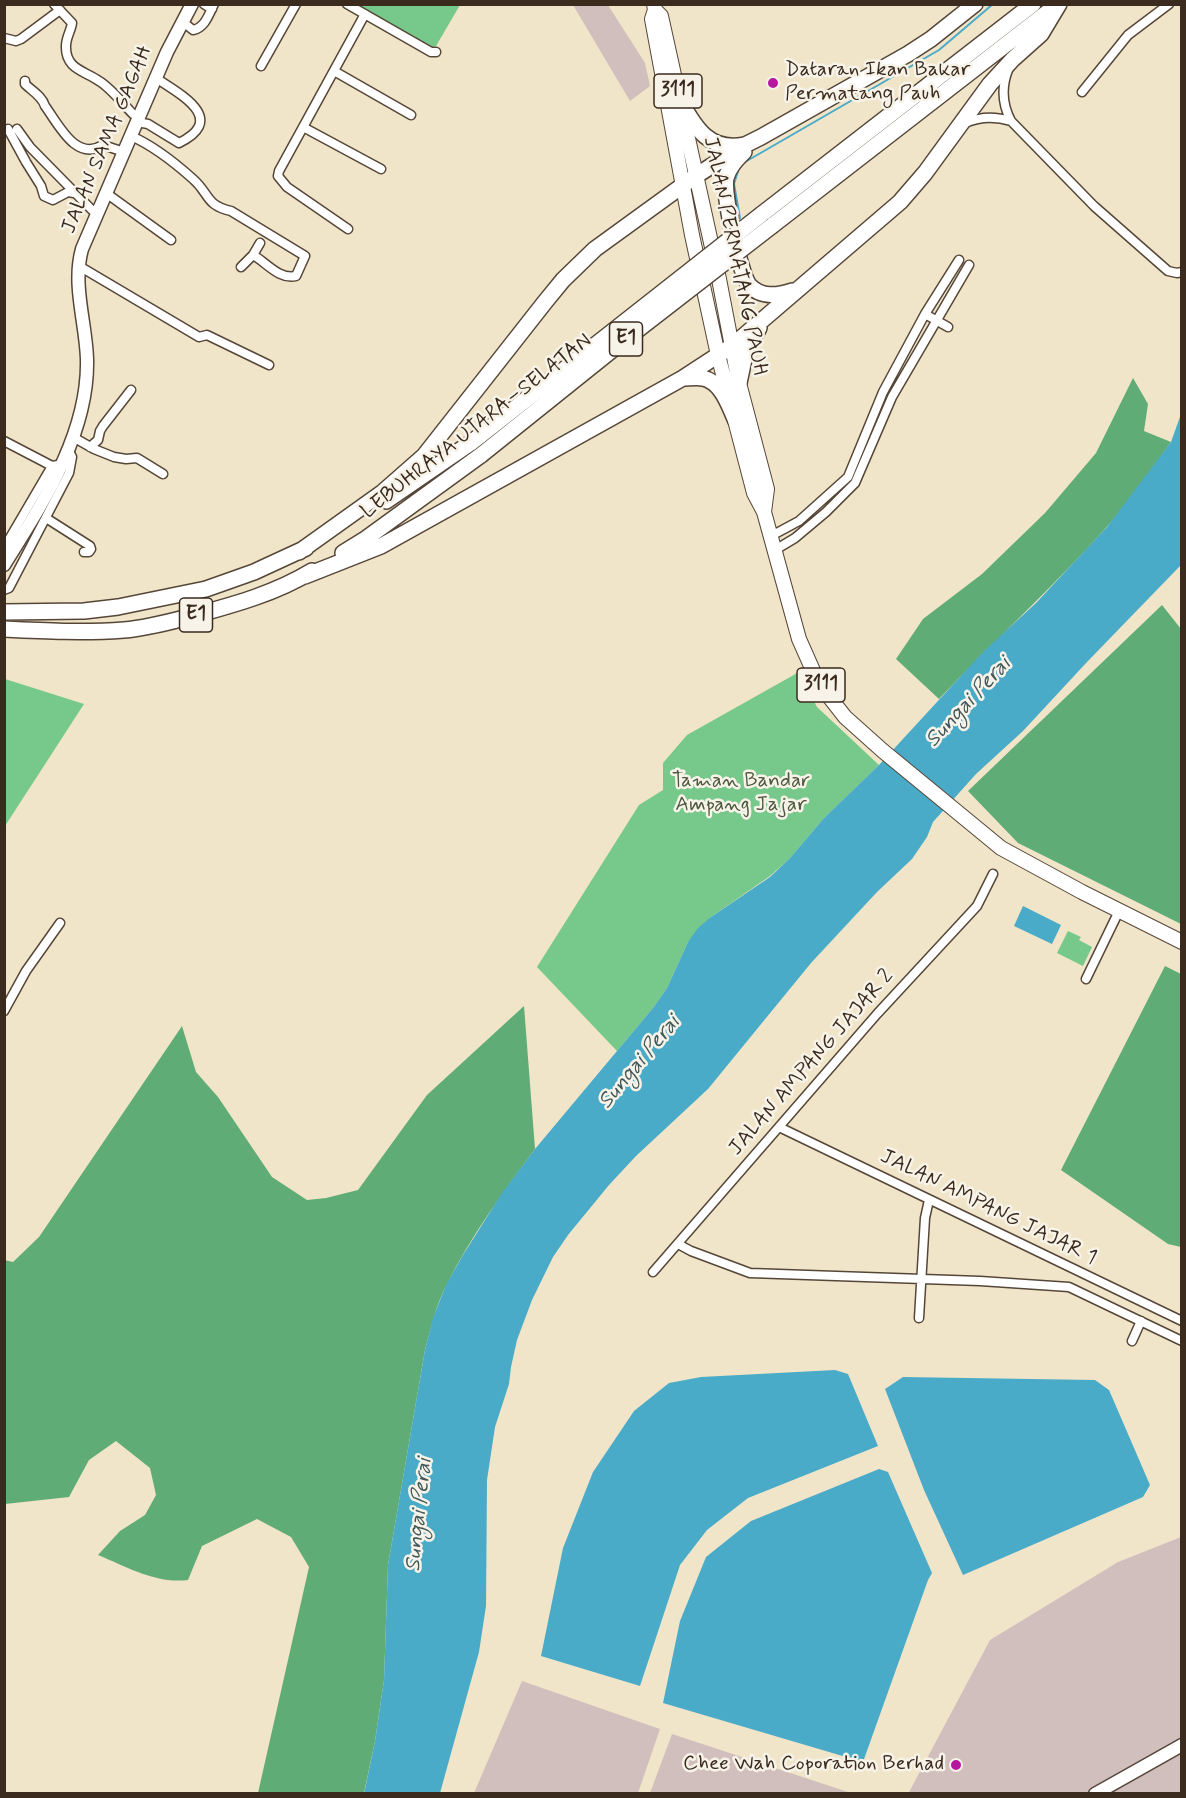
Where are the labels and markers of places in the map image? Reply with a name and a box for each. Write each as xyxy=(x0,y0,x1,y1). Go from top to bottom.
place label: Dataran Ikan Bakar Permatang Pauh xyxy=(785,58,970,108)
marker: Dataran Ikan Bakar Permatang Pauh xyxy=(766,76,780,90)
place label: Chee Wah Coporation Berhad xyxy=(683,1752,944,1778)
marker: Chee Wah Coporation Berhad xyxy=(949,1758,963,1772)

